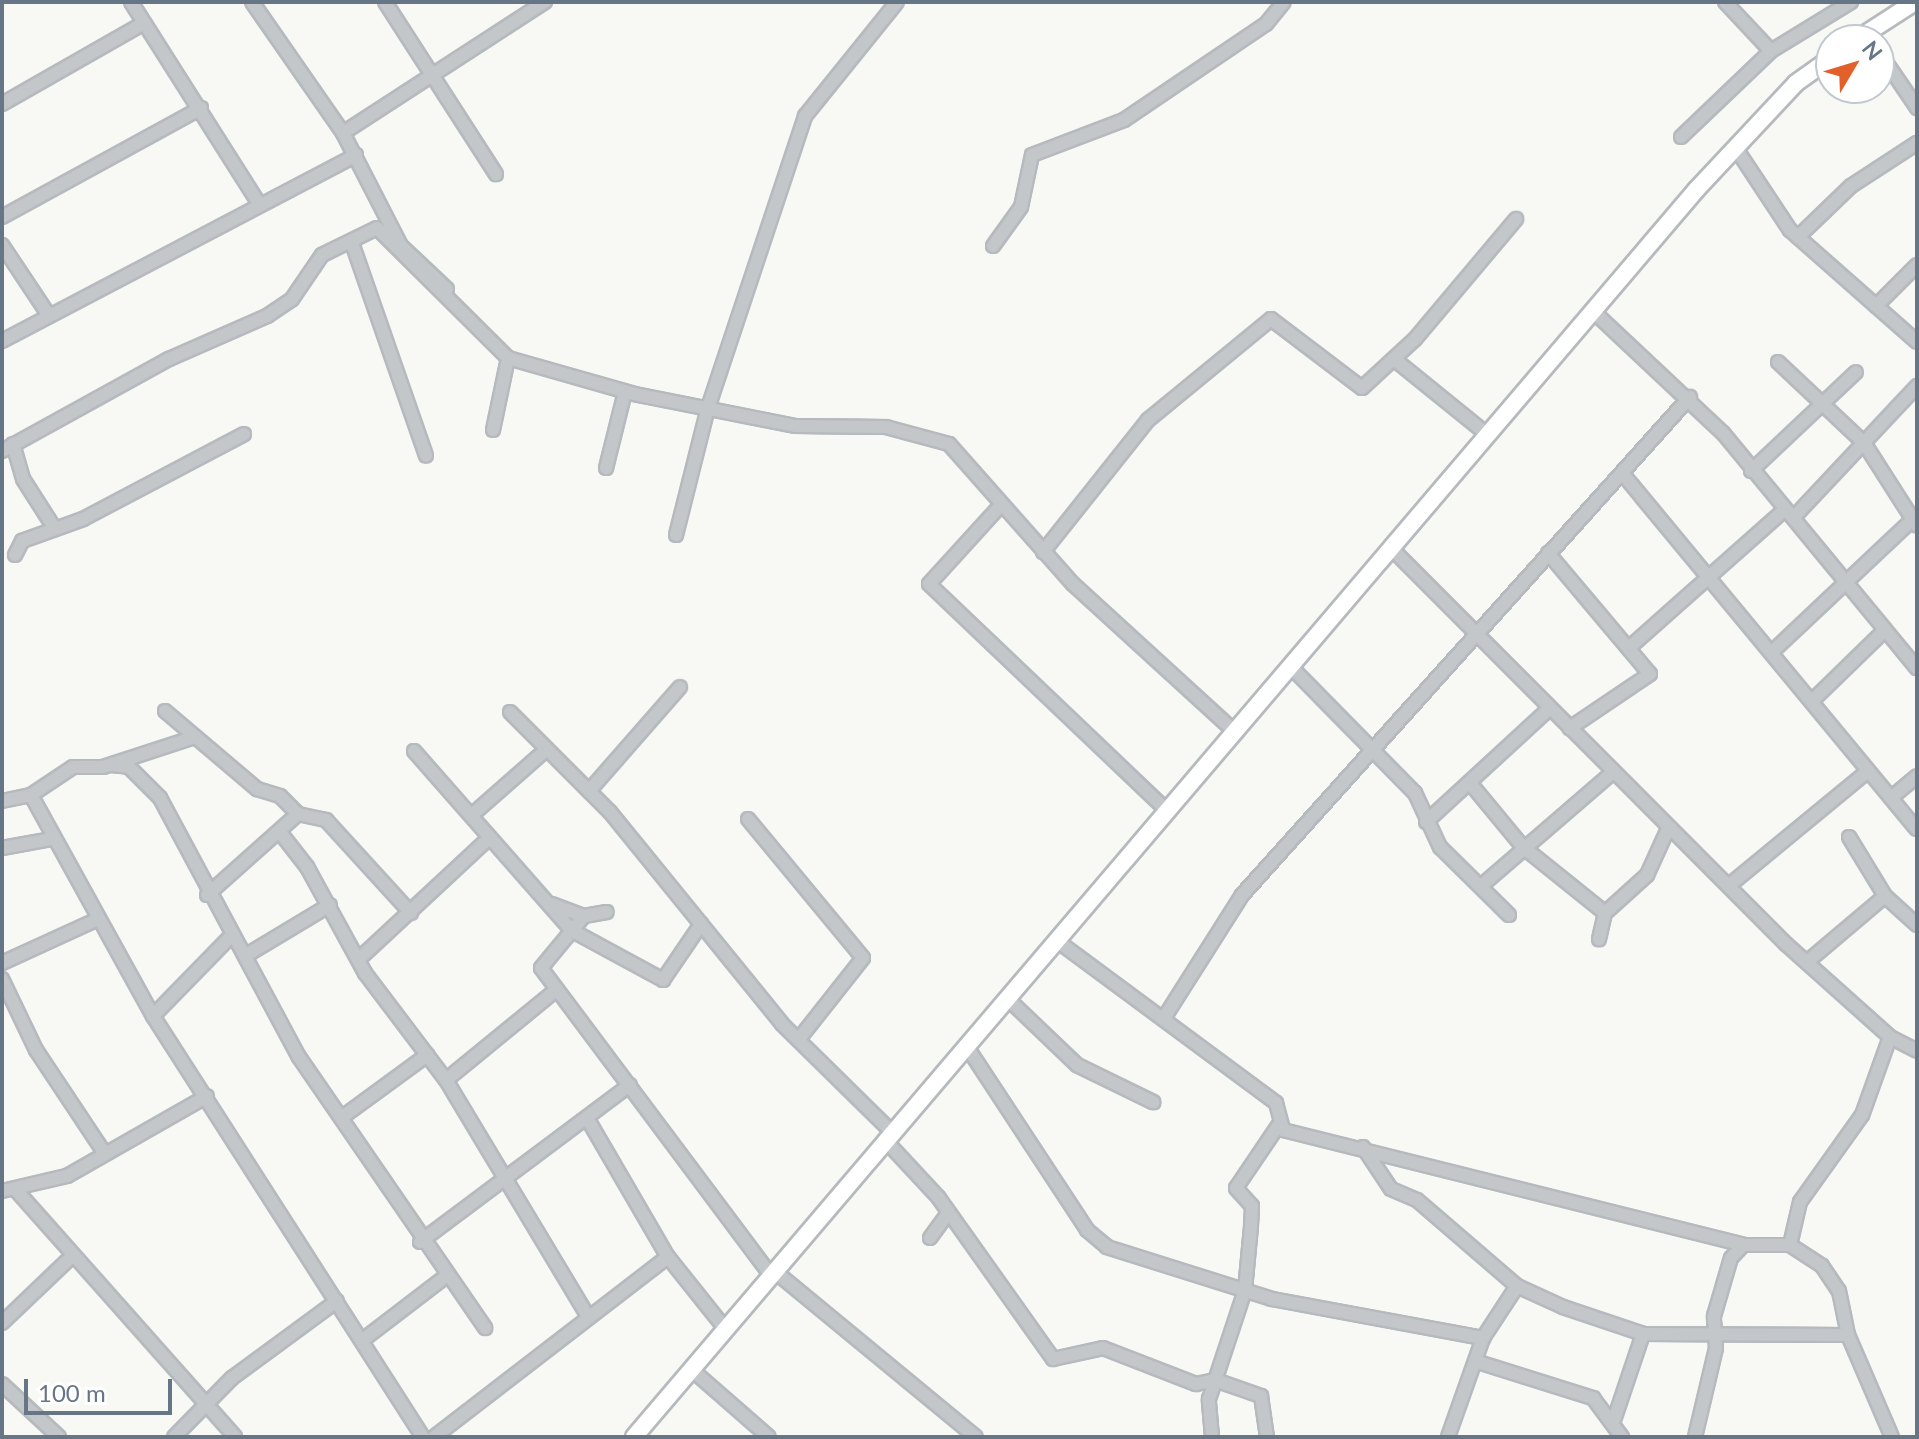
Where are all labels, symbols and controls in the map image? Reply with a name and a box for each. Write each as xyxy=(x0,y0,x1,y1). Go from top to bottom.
north arrow xyxy=(1815,24,1895,104)
text: N xyxy=(1857,35,1889,65)
scale bar xyxy=(28,1363,176,1413)
text: 100 m xyxy=(38,1378,106,1407)

